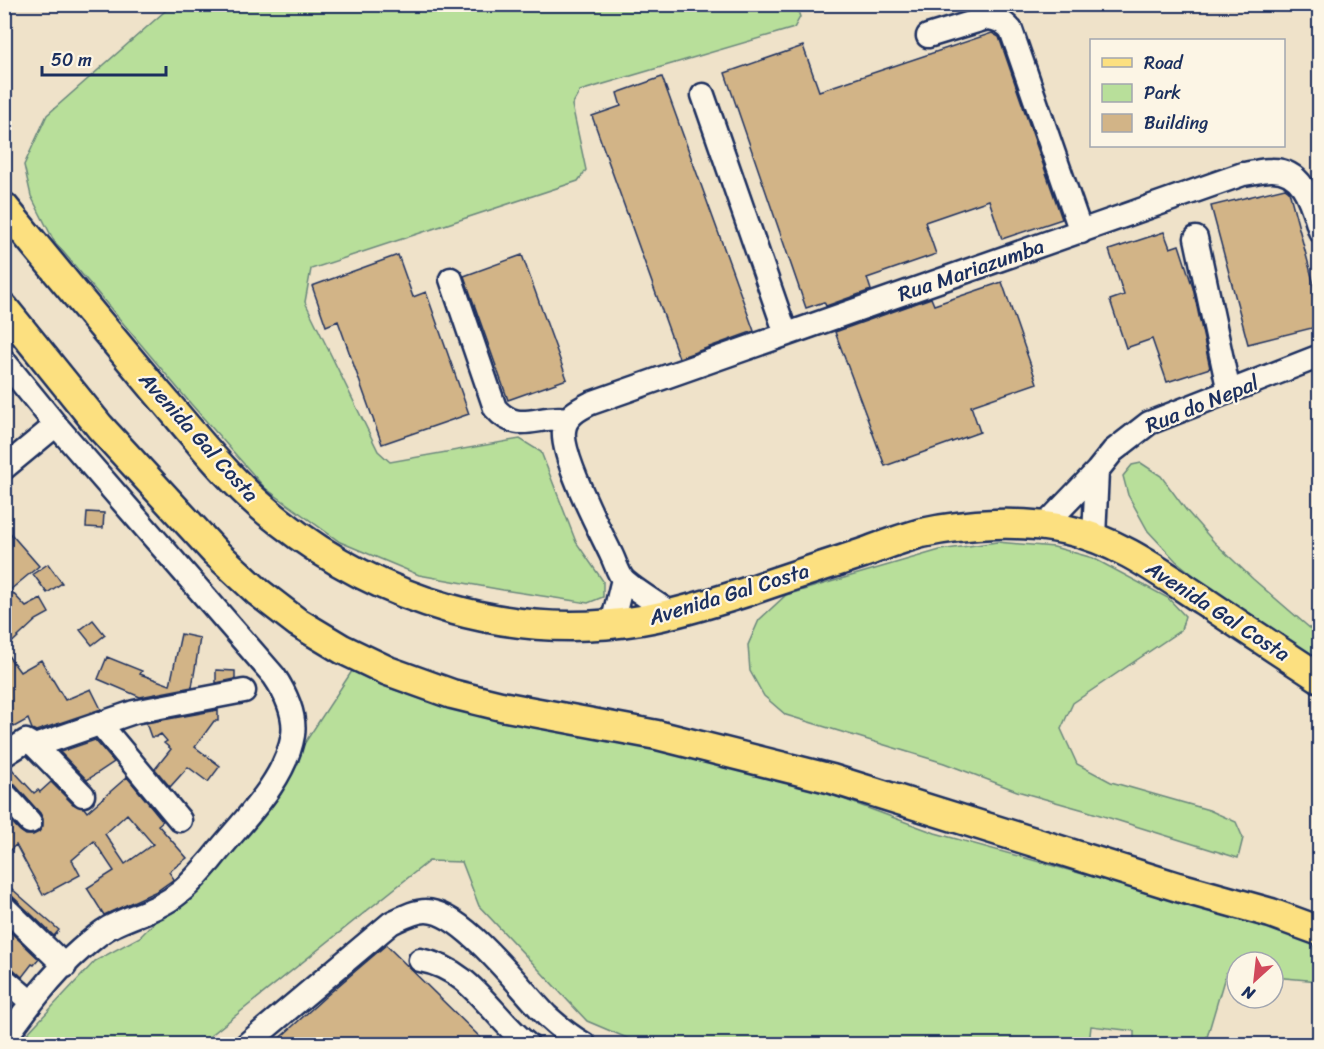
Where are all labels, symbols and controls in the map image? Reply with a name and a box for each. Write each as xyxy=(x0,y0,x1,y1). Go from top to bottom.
scale bar xyxy=(42,39,166,77)
legend xyxy=(1090,39,1285,147)
text: 50 m xyxy=(51,44,92,76)
text: Road xyxy=(1144,47,1184,79)
text: Park xyxy=(1144,77,1181,109)
text: Building xyxy=(1144,107,1208,139)
street label: Rua Mariazumba xyxy=(893,227,1050,313)
street label: Avenida Gal Costa xyxy=(129,362,269,512)
street label: Rua do Nepal xyxy=(1139,364,1266,444)
street label: Avenida Gal Costa xyxy=(1137,549,1298,672)
street label: Avenida Gal Costa xyxy=(643,551,814,637)
north arrow xyxy=(1225,950,1285,1010)
text: N xyxy=(1236,977,1261,1009)

